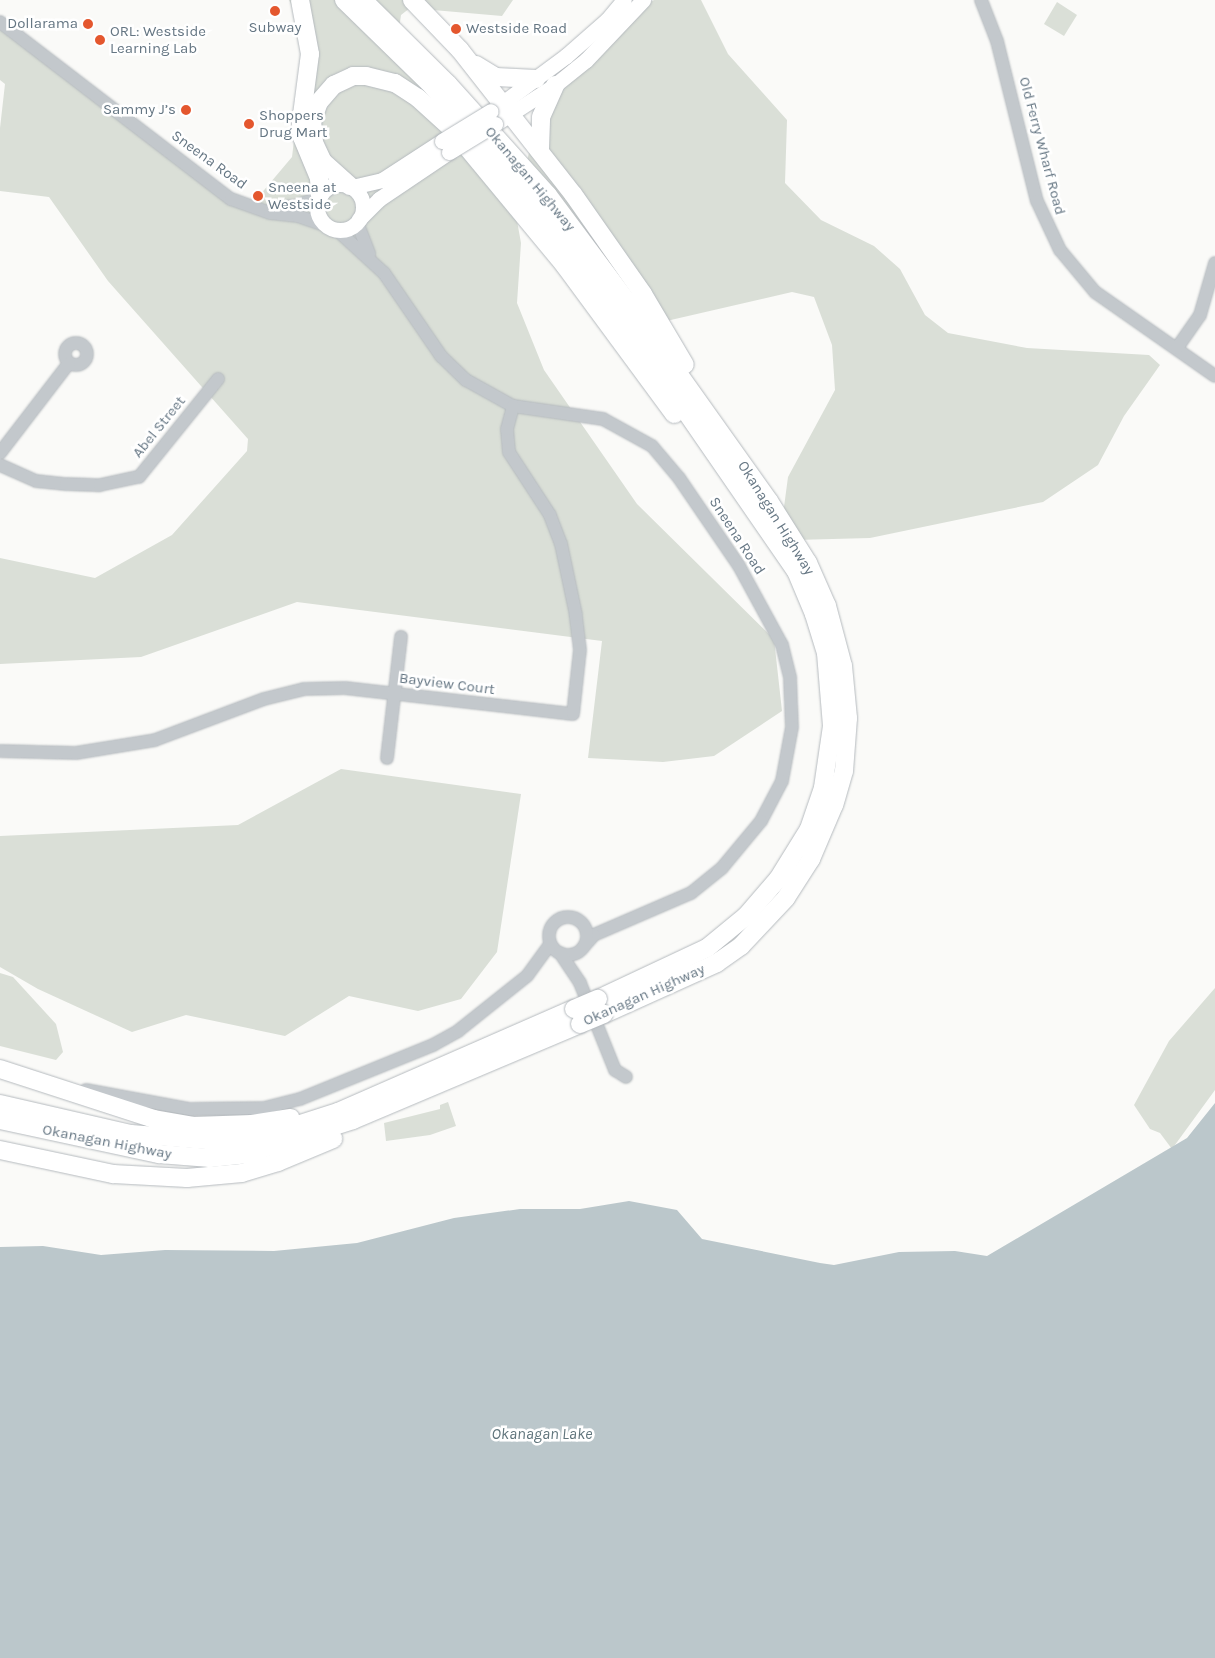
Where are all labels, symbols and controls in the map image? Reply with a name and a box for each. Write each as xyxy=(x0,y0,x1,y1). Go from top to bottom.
marker: Subway xyxy=(269,5,281,17)
place label: Dollarama xyxy=(7,15,78,33)
marker: Dollarama xyxy=(82,18,94,30)
place label: Subway xyxy=(248,19,302,37)
place label: Westside Road xyxy=(466,20,567,38)
place label: ORL: Westside Learning Lab xyxy=(110,22,206,57)
marker: Westside Road xyxy=(450,23,462,35)
marker: ORL: Westside Learning Lab xyxy=(94,34,106,46)
street label: Old Ferry Wharf Road xyxy=(1015,75,1069,217)
place label: Sammy J’s xyxy=(103,101,176,119)
marker: Sammy J’s xyxy=(180,104,192,116)
place label: Shoppers Drug Mart xyxy=(259,106,327,141)
marker: Shoppers Drug Mart xyxy=(243,118,255,130)
street label: Okanagan Highway xyxy=(481,123,579,235)
street label: Sneena Road xyxy=(168,127,250,193)
place label: Sneena at Westside xyxy=(268,178,336,213)
marker: Sneena at Westside xyxy=(252,190,264,202)
street label: Abel Street xyxy=(129,393,189,461)
street label: Okanagan Highway xyxy=(734,458,818,578)
street label: Sneena Road xyxy=(705,494,769,578)
street label: Bayview Court xyxy=(398,669,496,699)
street label: Okanagan Highway xyxy=(580,960,708,1030)
street label: Okanagan Highway xyxy=(41,1121,173,1163)
water label: Okanagan Lake xyxy=(492,1424,592,1444)

